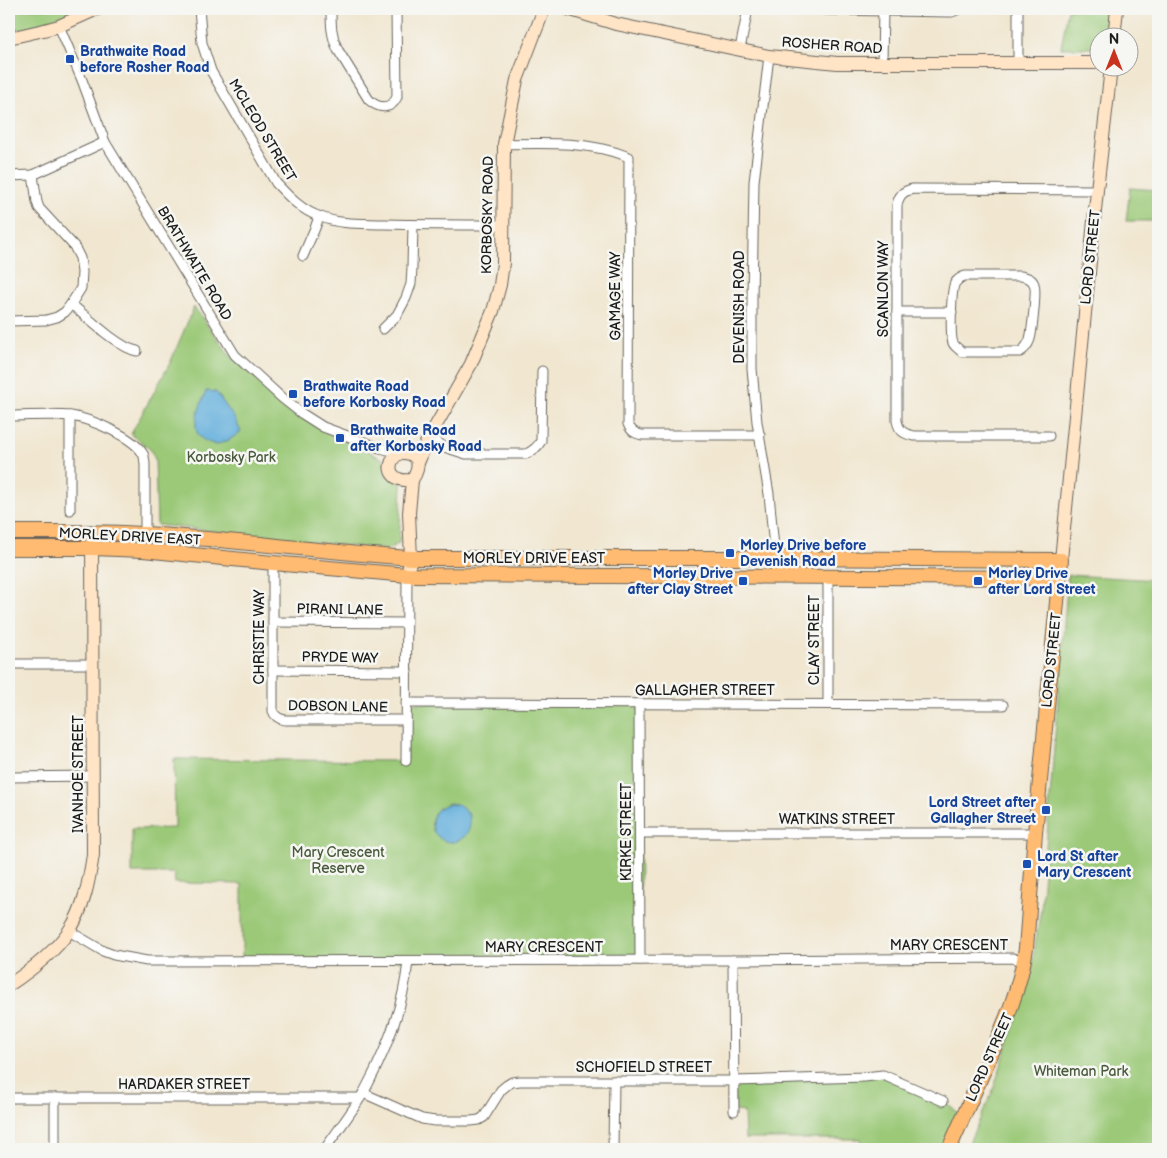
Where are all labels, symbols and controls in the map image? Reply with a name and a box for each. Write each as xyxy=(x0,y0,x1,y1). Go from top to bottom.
north arrow xyxy=(1090,28,1140,78)
text: N xyxy=(1109,31,1119,48)
street label: ROSHER ROAD xyxy=(781,33,883,58)
place label: Brathwaite Road before Rosher Road xyxy=(80,43,209,76)
marker: Brathwaite Road before Rosher Road xyxy=(64,53,76,65)
street label: MCLEOD STREET xyxy=(225,76,300,185)
street label: KORBOSKY ROAD xyxy=(478,156,497,274)
street label: BRATHWAITE ROAD xyxy=(154,203,235,324)
street label: LORD STREET xyxy=(1077,208,1104,305)
street label: SCANLON WAY xyxy=(875,240,892,337)
street label: DEVENISH ROAD xyxy=(731,250,748,364)
street label: GAMAGE WAY xyxy=(607,251,624,341)
place label: Brathwaite Road before Korbosky Road xyxy=(303,378,446,411)
marker: Brathwaite Road before Korbosky Road xyxy=(287,388,299,400)
place label: Brathwaite Road after Korbosky Road xyxy=(350,422,482,455)
marker: Brathwaite Road after Korbosky Road xyxy=(334,432,346,444)
park label: Korbosky Park xyxy=(186,449,276,466)
street label: MORLEY DRIVE EAST xyxy=(58,524,202,549)
place label: Morley Drive before Devenish Road xyxy=(740,537,866,570)
marker: Morley Drive before Devenish Road xyxy=(724,547,736,559)
street label: MORLEY DRIVE EAST xyxy=(463,550,606,567)
place label: Morley Drive after Clay Street xyxy=(627,565,733,598)
place label: Morley Drive after Lord Street xyxy=(988,565,1096,598)
marker: Morley Drive after Clay Street xyxy=(737,575,749,587)
marker: Morley Drive after Lord Street xyxy=(972,575,984,587)
street label: CHRISTIE WAY xyxy=(251,589,268,684)
street label: CLAY STREET xyxy=(806,594,823,685)
street label: PIRANI LANE xyxy=(297,600,383,619)
street label: LORD STREET xyxy=(1038,611,1065,708)
street label: PRYDE WAY xyxy=(302,648,379,667)
street label: GALLAGHER STREET xyxy=(635,682,776,699)
street label: DOBSON LANE xyxy=(288,697,388,716)
street label: IVANHOE STREET xyxy=(70,714,87,833)
street label: KIRKE STREET xyxy=(618,782,635,881)
place label: Lord Street after Gallagher Street xyxy=(929,794,1036,827)
marker: Lord Street after Gallagher Street xyxy=(1040,804,1052,816)
street label: WATKINS STREET xyxy=(779,811,896,828)
park label: Mary Crescent Reserve xyxy=(292,844,385,877)
place label: Lord St after Mary Crescent xyxy=(1037,848,1131,881)
marker: Lord St after Mary Crescent xyxy=(1021,858,1033,870)
street label: MARY CRESCENT xyxy=(890,937,1009,954)
street label: MARY CRESCENT xyxy=(485,939,604,956)
street label: LORD STREET xyxy=(962,1010,1017,1104)
street label: SCHOFIELD STREET xyxy=(576,1059,713,1076)
park label: Whiteman Park xyxy=(1034,1063,1128,1080)
street label: HARDAKER STREET xyxy=(118,1076,251,1093)

